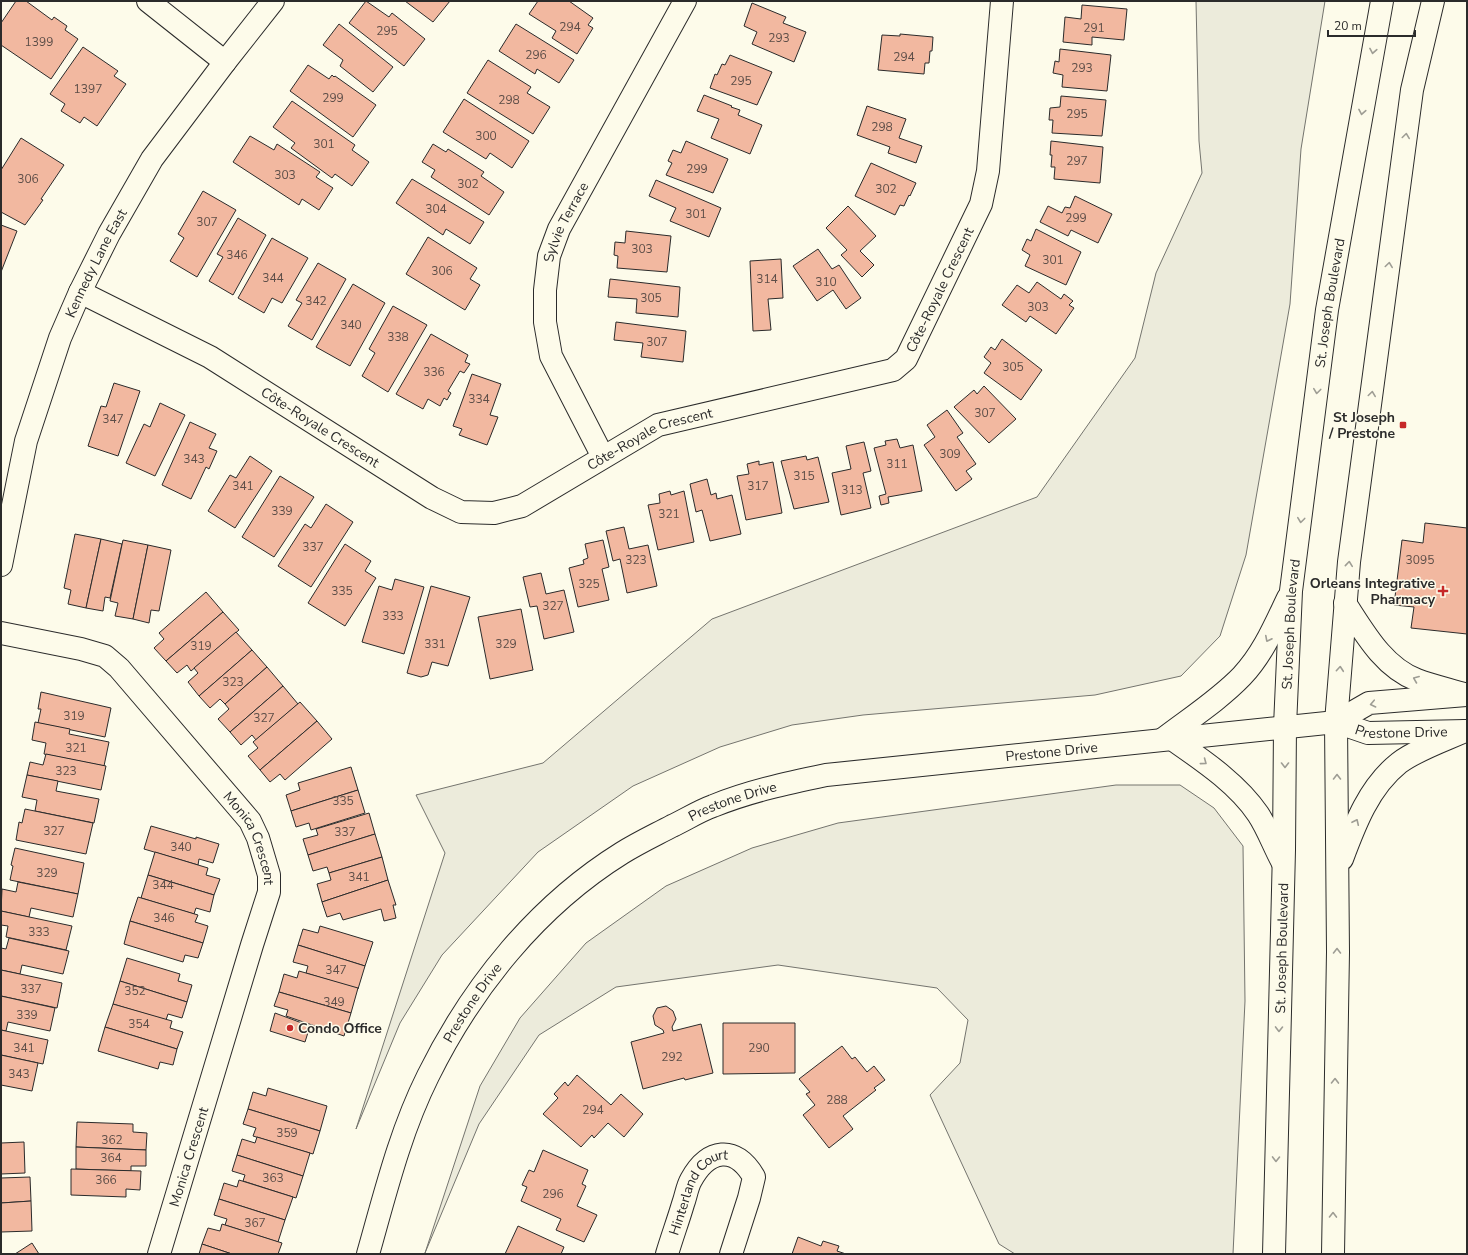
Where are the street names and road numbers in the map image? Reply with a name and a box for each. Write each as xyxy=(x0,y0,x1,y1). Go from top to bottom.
street label: Sylvie Terrace xyxy=(539,178,593,263)
street label: Kennedy Lane East xyxy=(61,205,131,320)
street label: Côte-Royale Crescent xyxy=(901,224,978,355)
street label: St. Joseph Boulevard xyxy=(1310,237,1349,369)
street label: Côte-Royale Crescent xyxy=(257,382,383,472)
street label: Côte-Royale Crescent xyxy=(583,403,714,475)
street label: St. Joseph Boulevard xyxy=(1277,558,1305,690)
street label: Prestone Drive xyxy=(1352,720,1448,742)
street label: Prestone Drive xyxy=(1004,737,1099,766)
street label: Prestone Drive xyxy=(685,777,779,826)
street label: Monica Crescent xyxy=(219,787,279,885)
street label: St. Joseph Boulevard xyxy=(1270,882,1293,1014)
street label: Prestone Drive xyxy=(438,959,506,1046)
street label: Monica Crescent xyxy=(165,1105,213,1209)
street label: Hinterland Court xyxy=(664,1145,729,1238)

